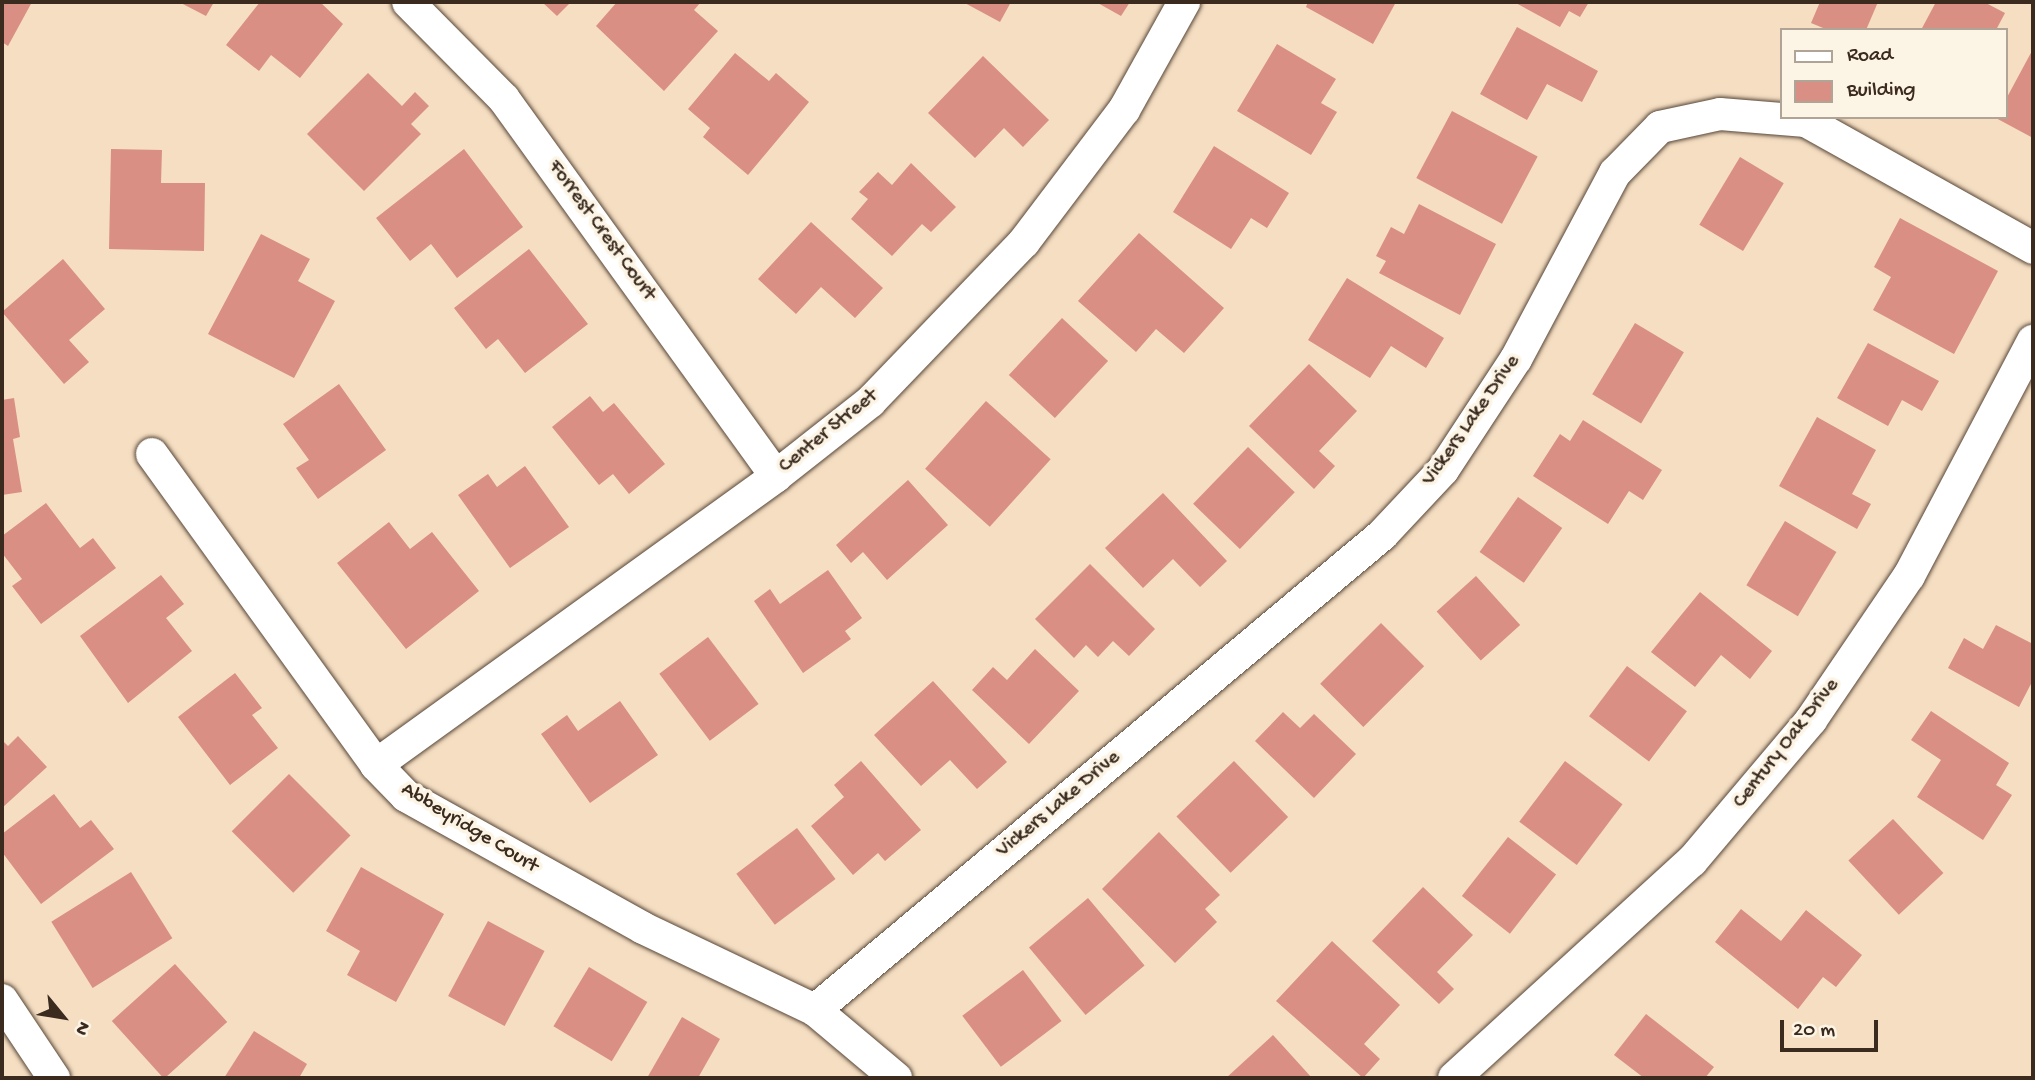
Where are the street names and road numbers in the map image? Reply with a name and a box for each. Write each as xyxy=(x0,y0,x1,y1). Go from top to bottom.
street label: Forrest Crest Court xyxy=(542,156,660,306)
street label: Vickers Lake Drive xyxy=(1418,351,1526,491)
street label: Center Street xyxy=(774,384,884,480)
street label: Century Oak Drive xyxy=(1729,674,1845,814)
street label: Vickers Lake Drive xyxy=(992,746,1126,864)
street label: Abbeyridge Court xyxy=(396,778,542,880)

